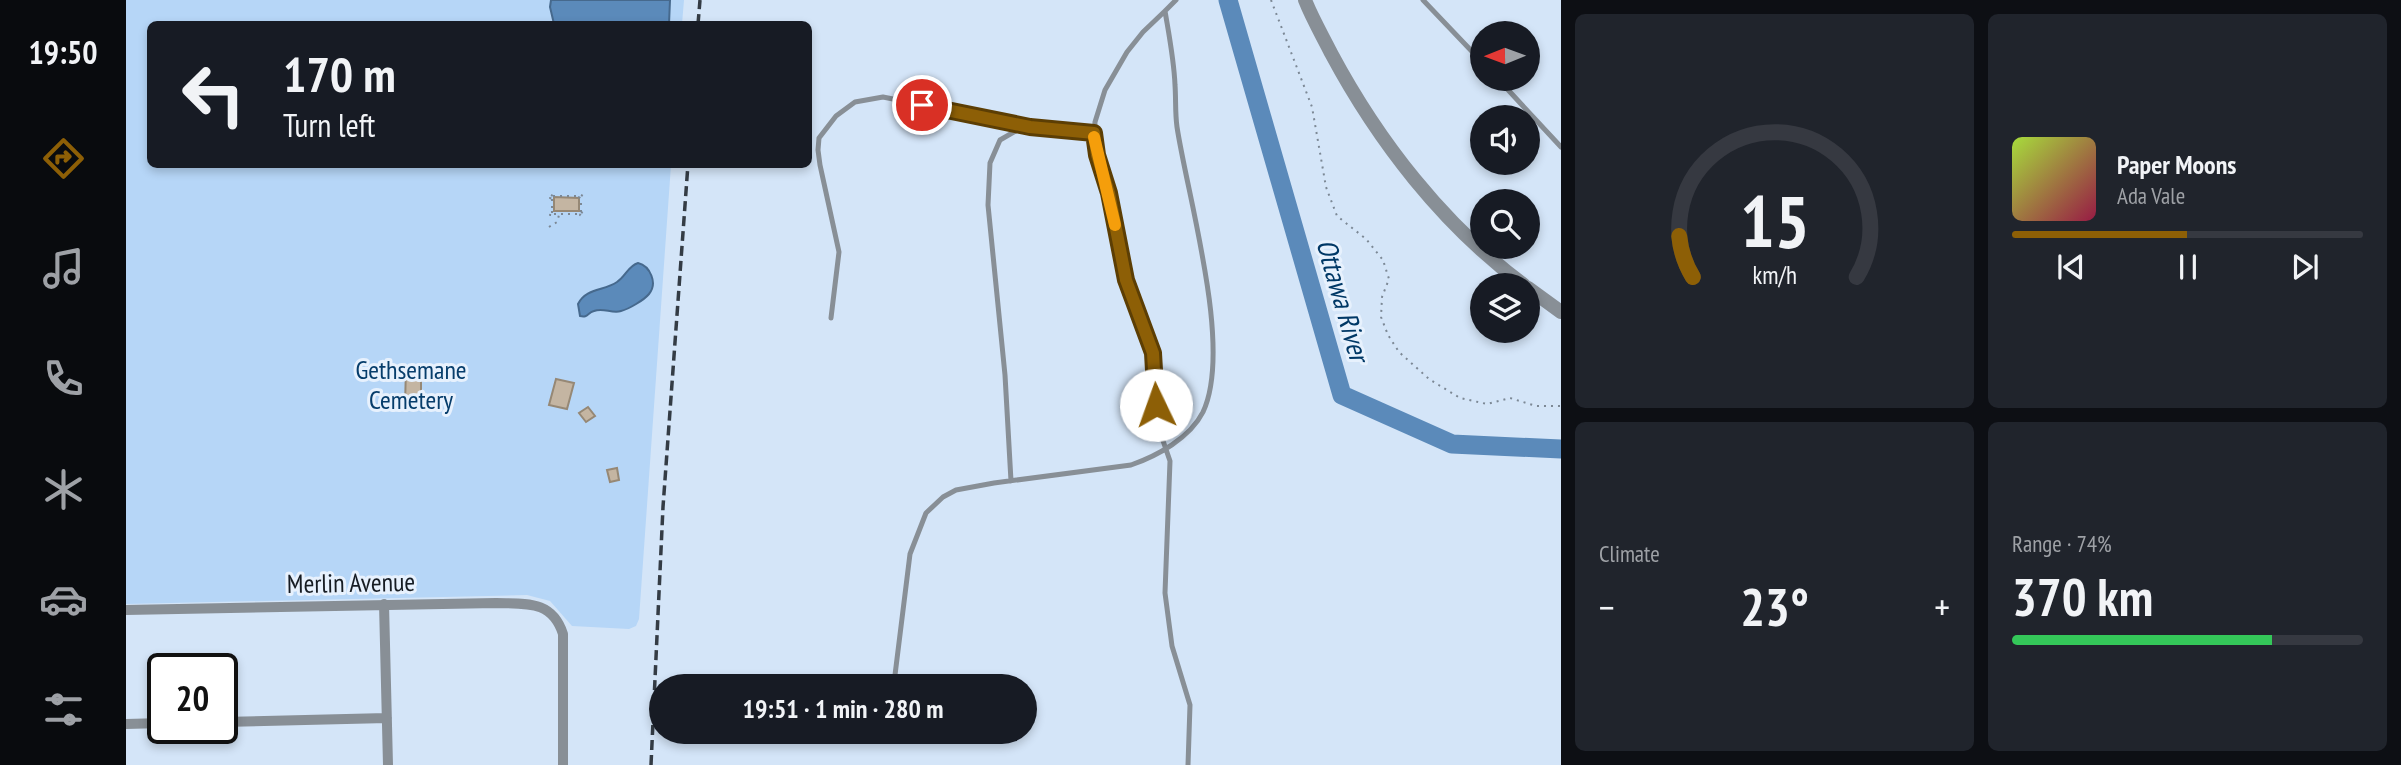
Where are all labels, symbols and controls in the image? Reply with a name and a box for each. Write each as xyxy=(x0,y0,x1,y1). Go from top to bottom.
north arrow xyxy=(1470,21,1540,91)
map controls xyxy=(1470,21,1540,343)
text: 19:50 xyxy=(28,31,98,73)
text: 170 m xyxy=(283,42,396,106)
icon: left xyxy=(168,49,259,140)
pin xyxy=(892,75,952,135)
icon: arrive xyxy=(903,86,941,124)
text: Turn left xyxy=(283,104,375,146)
button: sound xyxy=(1470,105,1540,175)
icon: directions xyxy=(39,134,88,183)
text: Paper Moons xyxy=(2117,148,2236,181)
text: 15 xyxy=(1740,174,1809,268)
text: Ada Vale xyxy=(2117,181,2185,210)
button: search xyxy=(1470,189,1540,259)
water label: Ottawa River xyxy=(1308,235,1380,369)
icon: music xyxy=(39,244,88,293)
icon: previous xyxy=(2052,248,2090,286)
icon: pause xyxy=(2169,248,2207,286)
icon: next xyxy=(2286,248,2324,286)
text: km/h xyxy=(1752,259,1797,291)
button: layers xyxy=(1470,273,1540,343)
park label: Gethsemane Cemetery xyxy=(355,353,467,416)
icon: phone xyxy=(39,354,88,403)
position arrow xyxy=(1119,368,1193,442)
icon: climate xyxy=(39,465,88,514)
text: Range · 74% xyxy=(2012,529,2112,558)
text: Climate xyxy=(1599,539,1660,568)
text: 370 km xyxy=(2012,563,2153,630)
street label: Merlin Avenue xyxy=(287,565,415,600)
text: 23° xyxy=(1740,573,1809,640)
icon: car xyxy=(39,575,88,624)
text: − xyxy=(1599,582,1615,631)
text: + xyxy=(1934,582,1950,631)
speed limit sign: 20 xyxy=(147,653,238,744)
icon: filters xyxy=(39,685,88,734)
text: 19:51 · 1 min · 280 m xyxy=(743,692,943,725)

